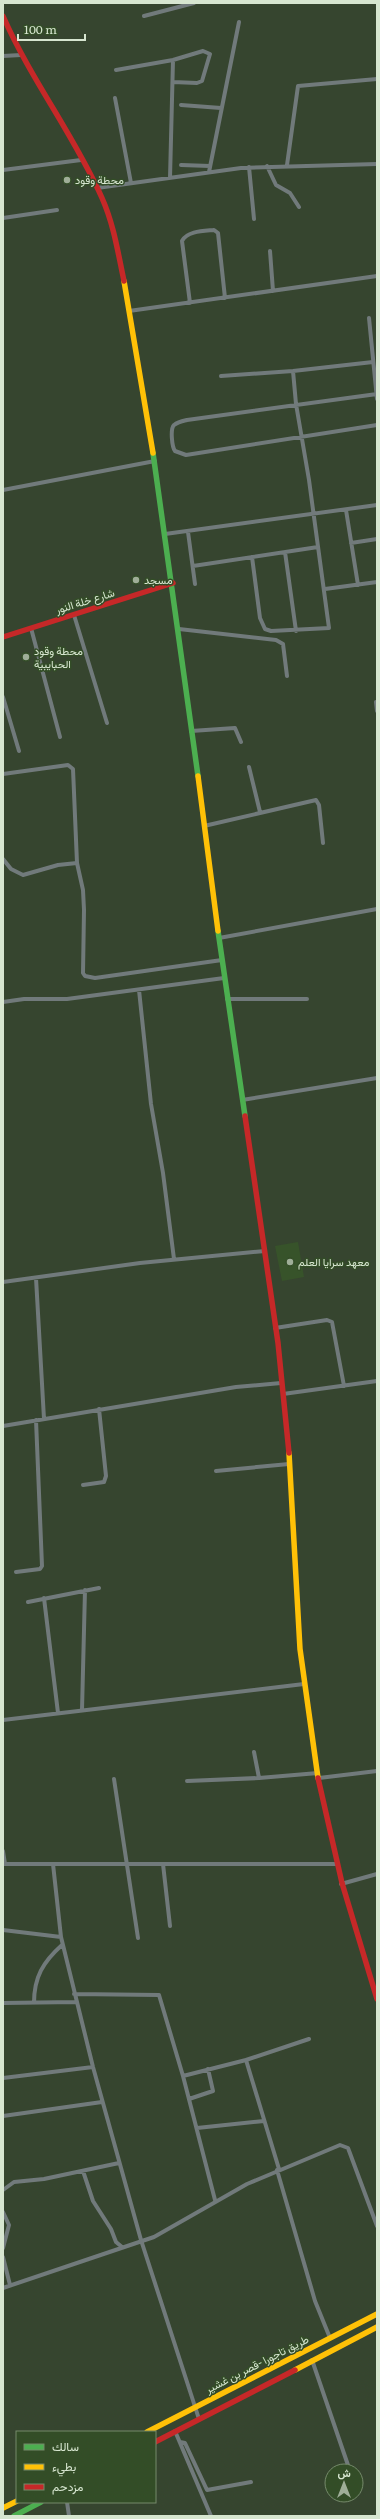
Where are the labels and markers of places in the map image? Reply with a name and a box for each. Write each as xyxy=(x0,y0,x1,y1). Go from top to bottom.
place label: محطة وقود xyxy=(75,171,124,187)
marker: محطة وقود xyxy=(62,175,72,185)
place label: مسجد xyxy=(144,571,173,587)
marker: مسجد xyxy=(131,575,141,585)
place label: محطة وقود الحبايبية xyxy=(34,642,83,671)
marker: محطة وقود الحبايبية xyxy=(21,652,31,662)
place label: معهد سرايا العلم xyxy=(298,1253,370,1270)
marker: معهد سرايا العلم xyxy=(285,1257,295,1267)

